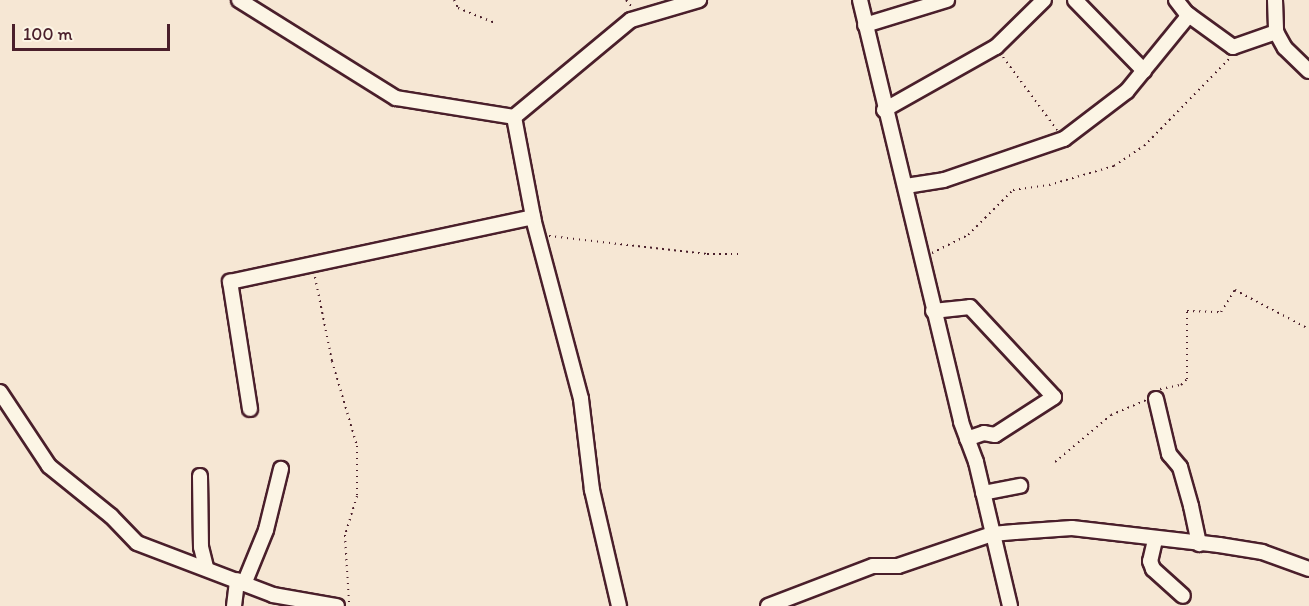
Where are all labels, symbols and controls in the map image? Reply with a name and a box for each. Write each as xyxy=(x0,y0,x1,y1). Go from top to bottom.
scale bar xyxy=(15,12,172,50)
text: 100 m xyxy=(23,23,73,45)

